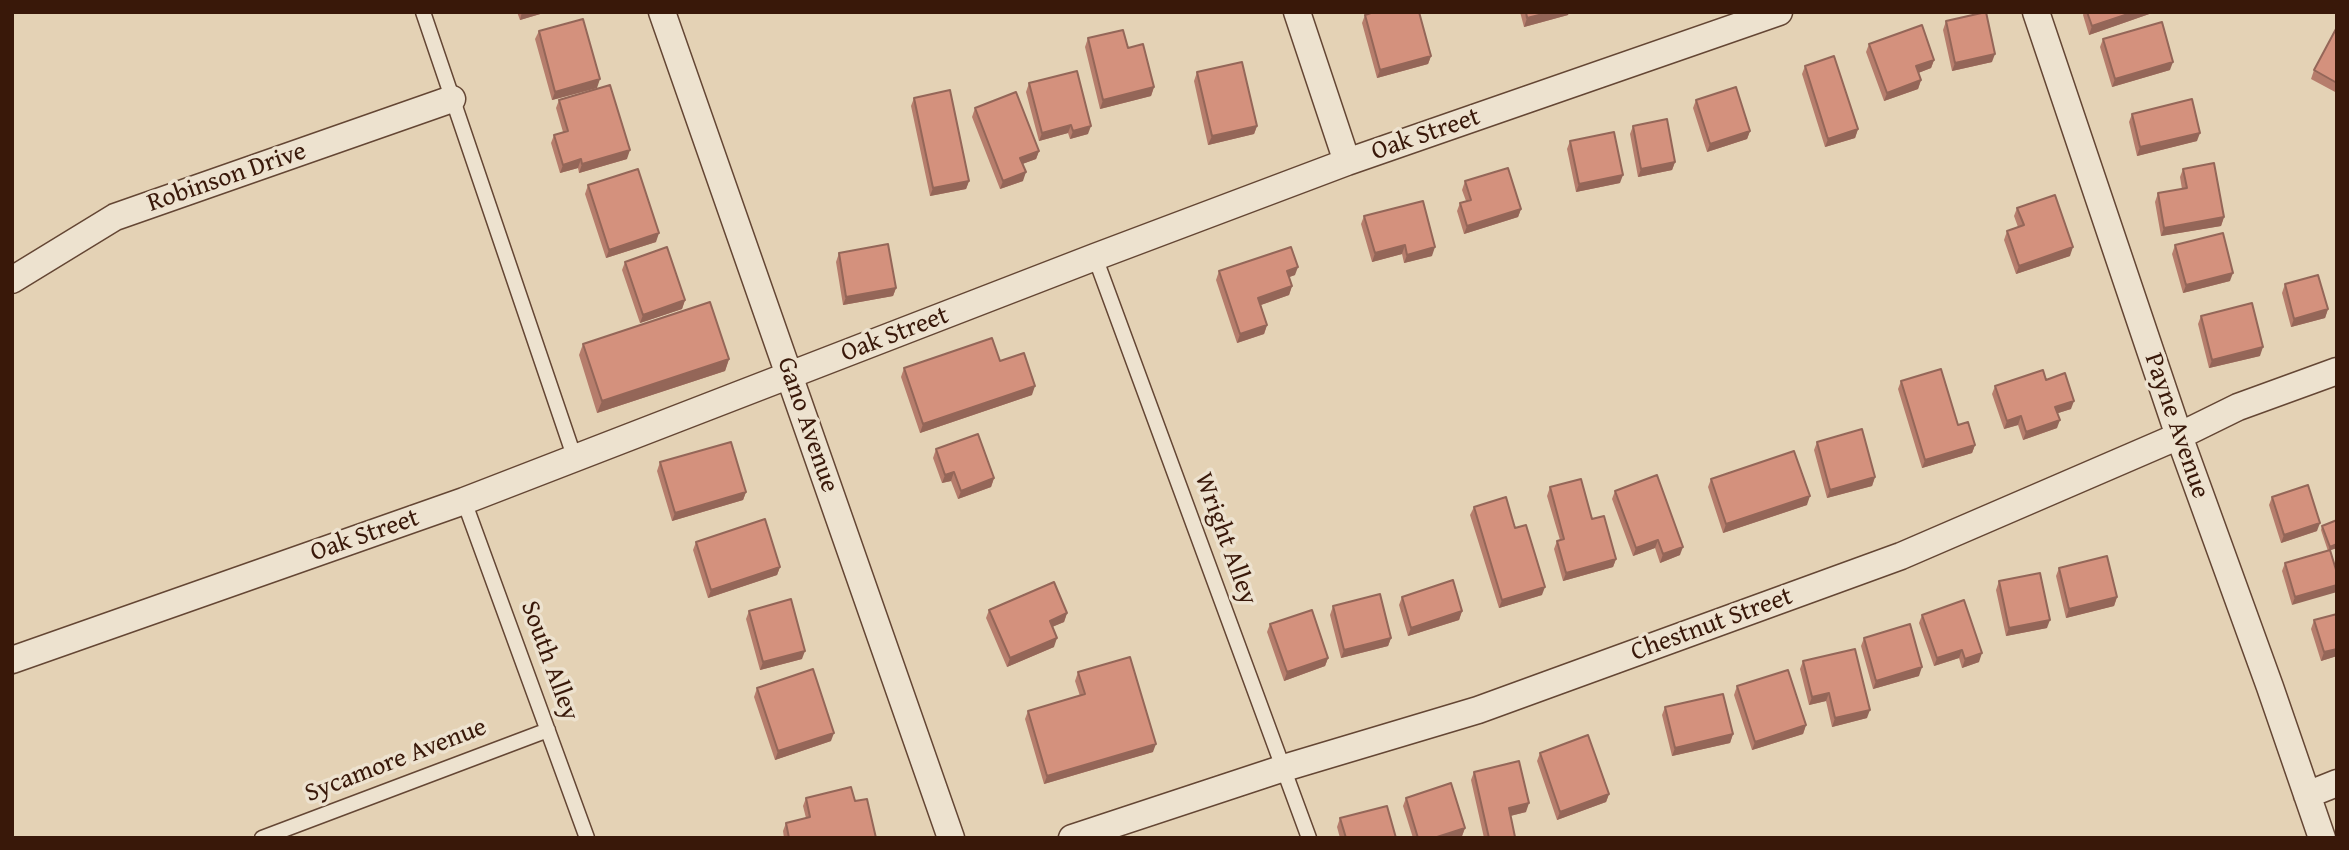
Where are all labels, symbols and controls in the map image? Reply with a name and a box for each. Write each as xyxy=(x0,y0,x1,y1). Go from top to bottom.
street label: Oak Street xyxy=(1368,102,1484,168)
street label: Robinson Drive xyxy=(144,136,310,220)
street label: Oak Street xyxy=(837,300,953,370)
street label: Payne Avenue xyxy=(2137,349,2215,503)
street label: Gano Avenue xyxy=(769,353,845,497)
street label: Wright Alley xyxy=(1187,469,1263,609)
street label: Oak Street xyxy=(307,503,423,569)
street label: Chestnut Street xyxy=(1627,581,1797,669)
street label: South Alley xyxy=(513,597,585,725)
street label: Sycamore Avenue xyxy=(301,712,491,810)

